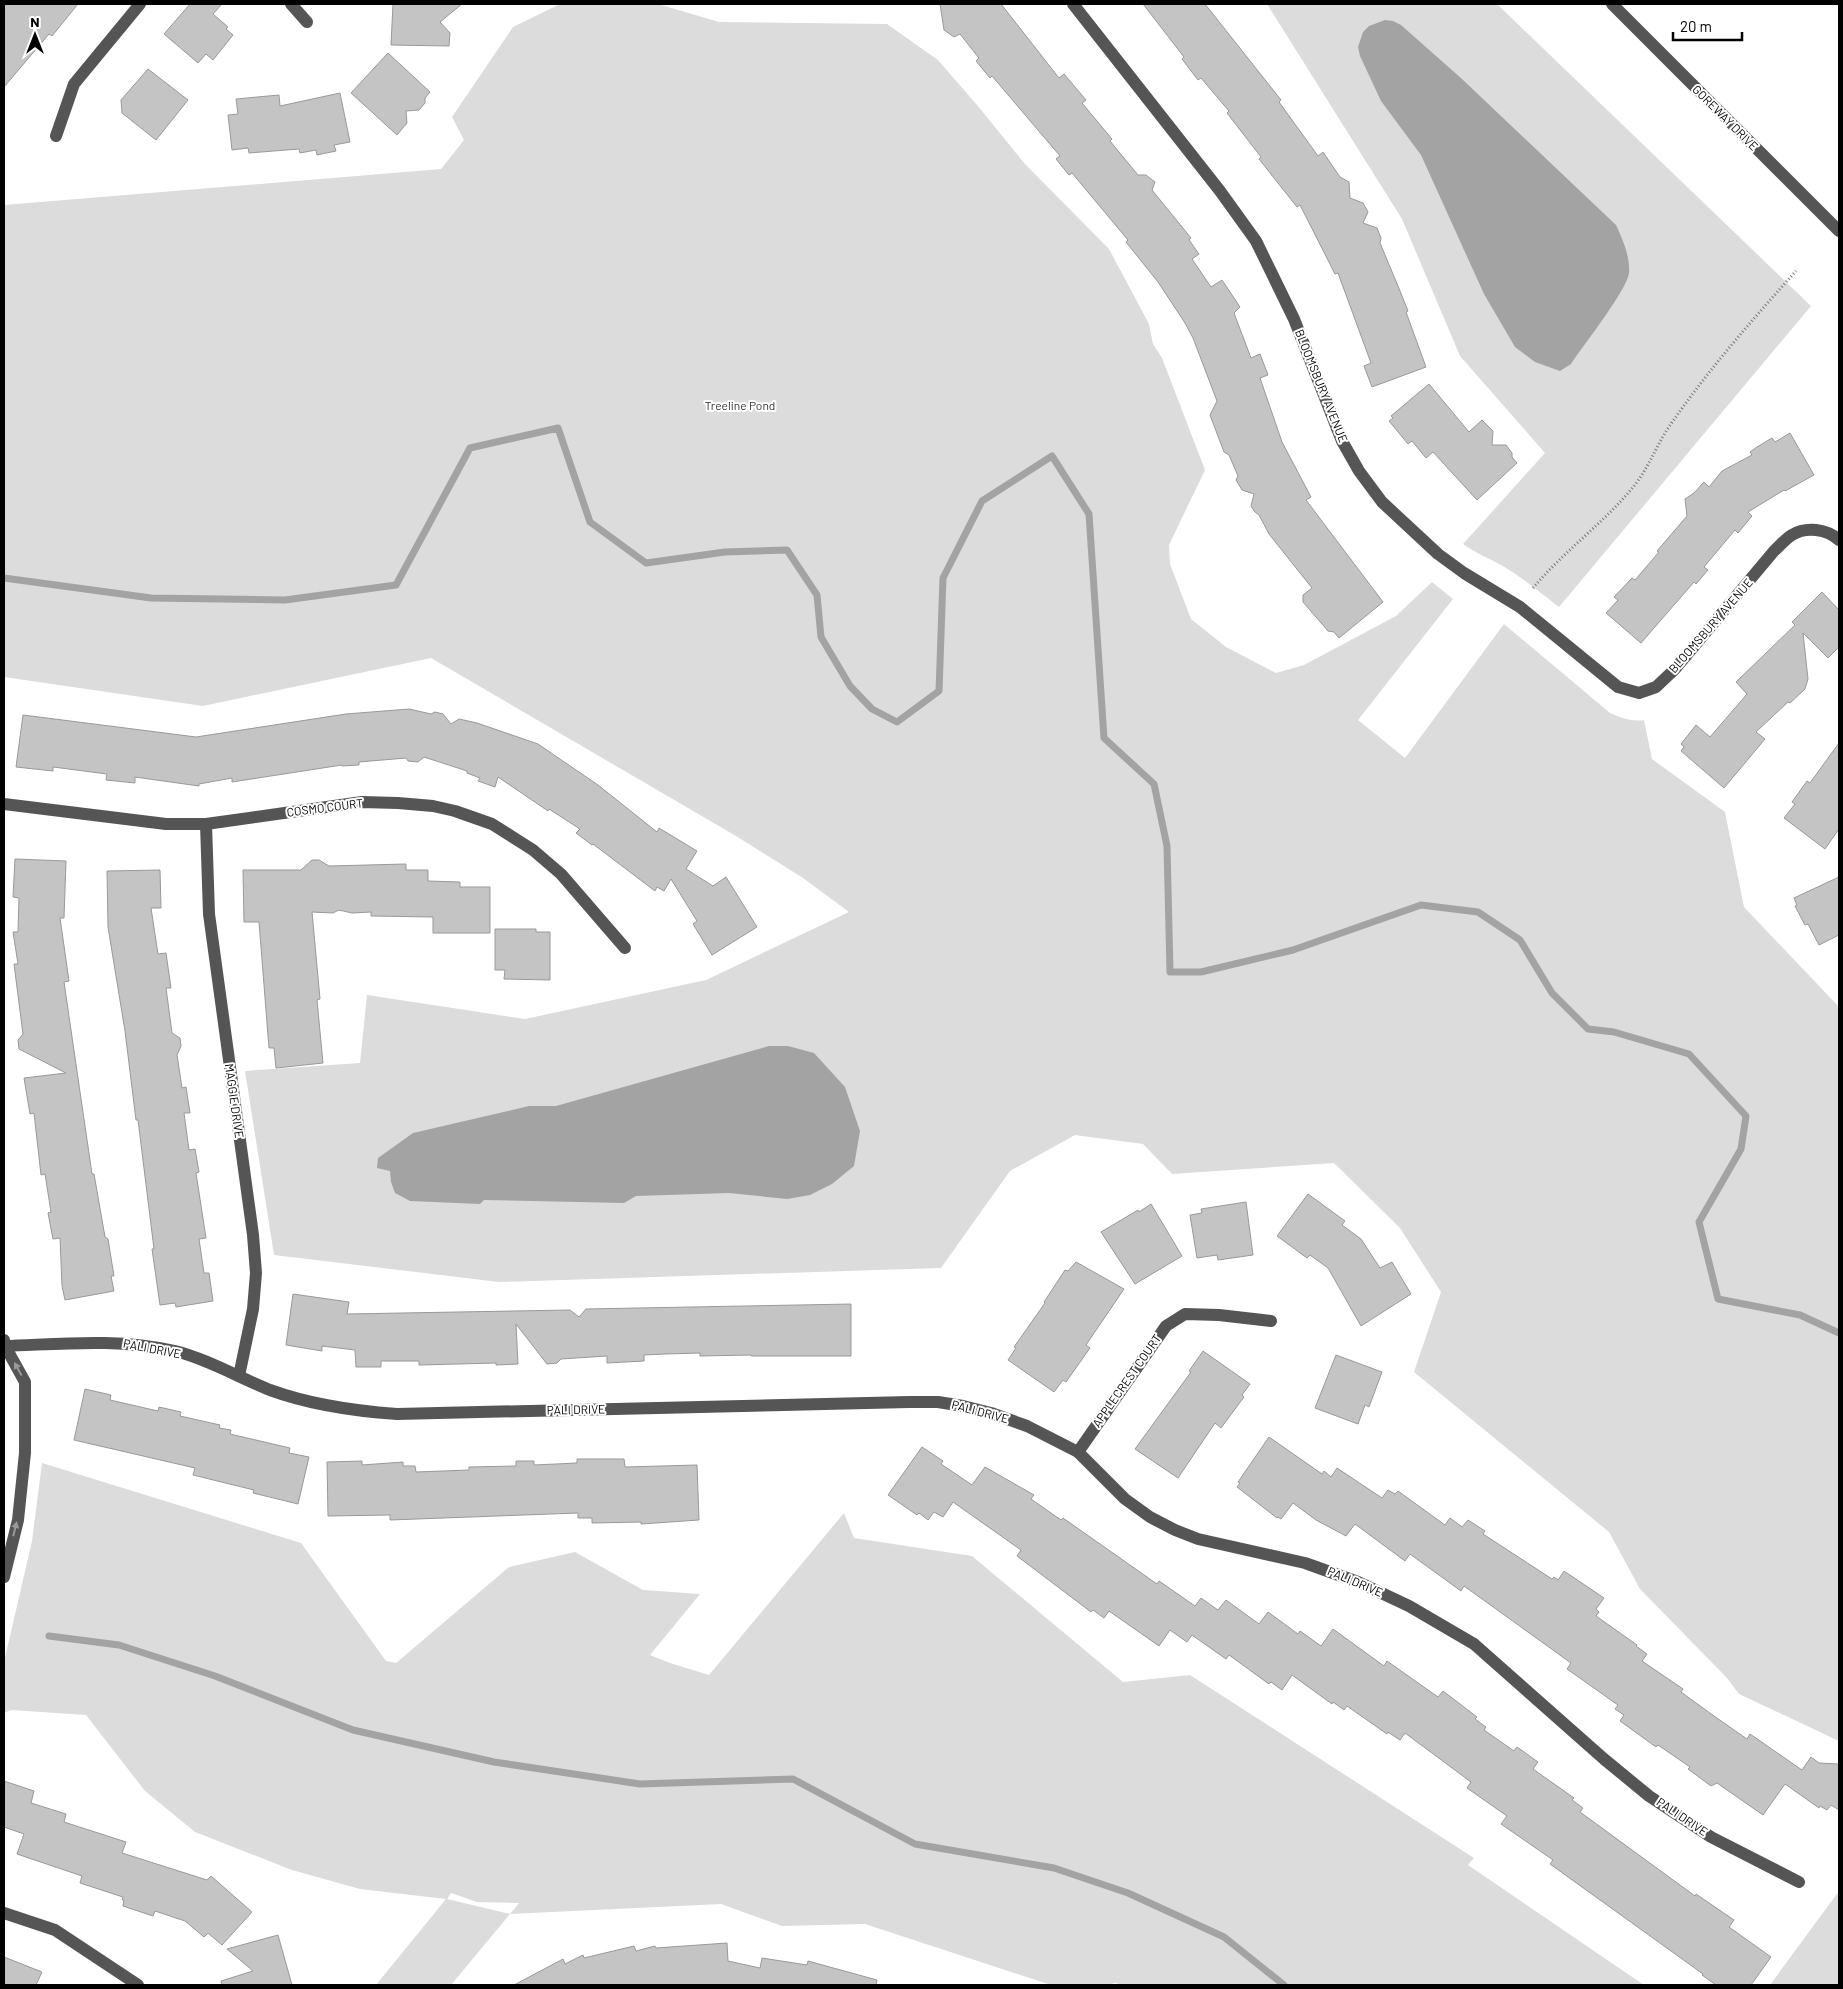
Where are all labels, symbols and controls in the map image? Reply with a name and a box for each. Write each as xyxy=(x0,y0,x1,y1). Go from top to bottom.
north arrow xyxy=(10,10,60,60)
scale bar xyxy=(1673,10,1742,42)
text: N xyxy=(30,13,40,30)
text: 20 m xyxy=(1680,17,1712,35)
street label: GOREWAY DRIVE xyxy=(1690,82,1761,153)
street label: BLOOMSBURY AVENUE xyxy=(1293,327,1351,444)
park label: Treeline Pond xyxy=(705,398,775,412)
street label: BLOOMSBURY AVENUE xyxy=(1665,575,1755,675)
street label: COSMO COURT xyxy=(286,795,364,819)
street label: MAGGIE DRIVE xyxy=(223,1063,247,1139)
street label: APPLECREST COURT xyxy=(1089,1331,1164,1430)
street label: PALI DRIVE xyxy=(122,1336,182,1360)
one-way arrow xyxy=(14,1362,22,1377)
street label: PALI DRIVE xyxy=(950,1397,1010,1425)
street label: PALI DRIVE xyxy=(547,1401,605,1417)
one-way arrow xyxy=(11,1522,19,1537)
street label: PALI DRIVE xyxy=(1326,1563,1385,1599)
street label: PALI DRIVE xyxy=(1654,1794,1711,1838)

